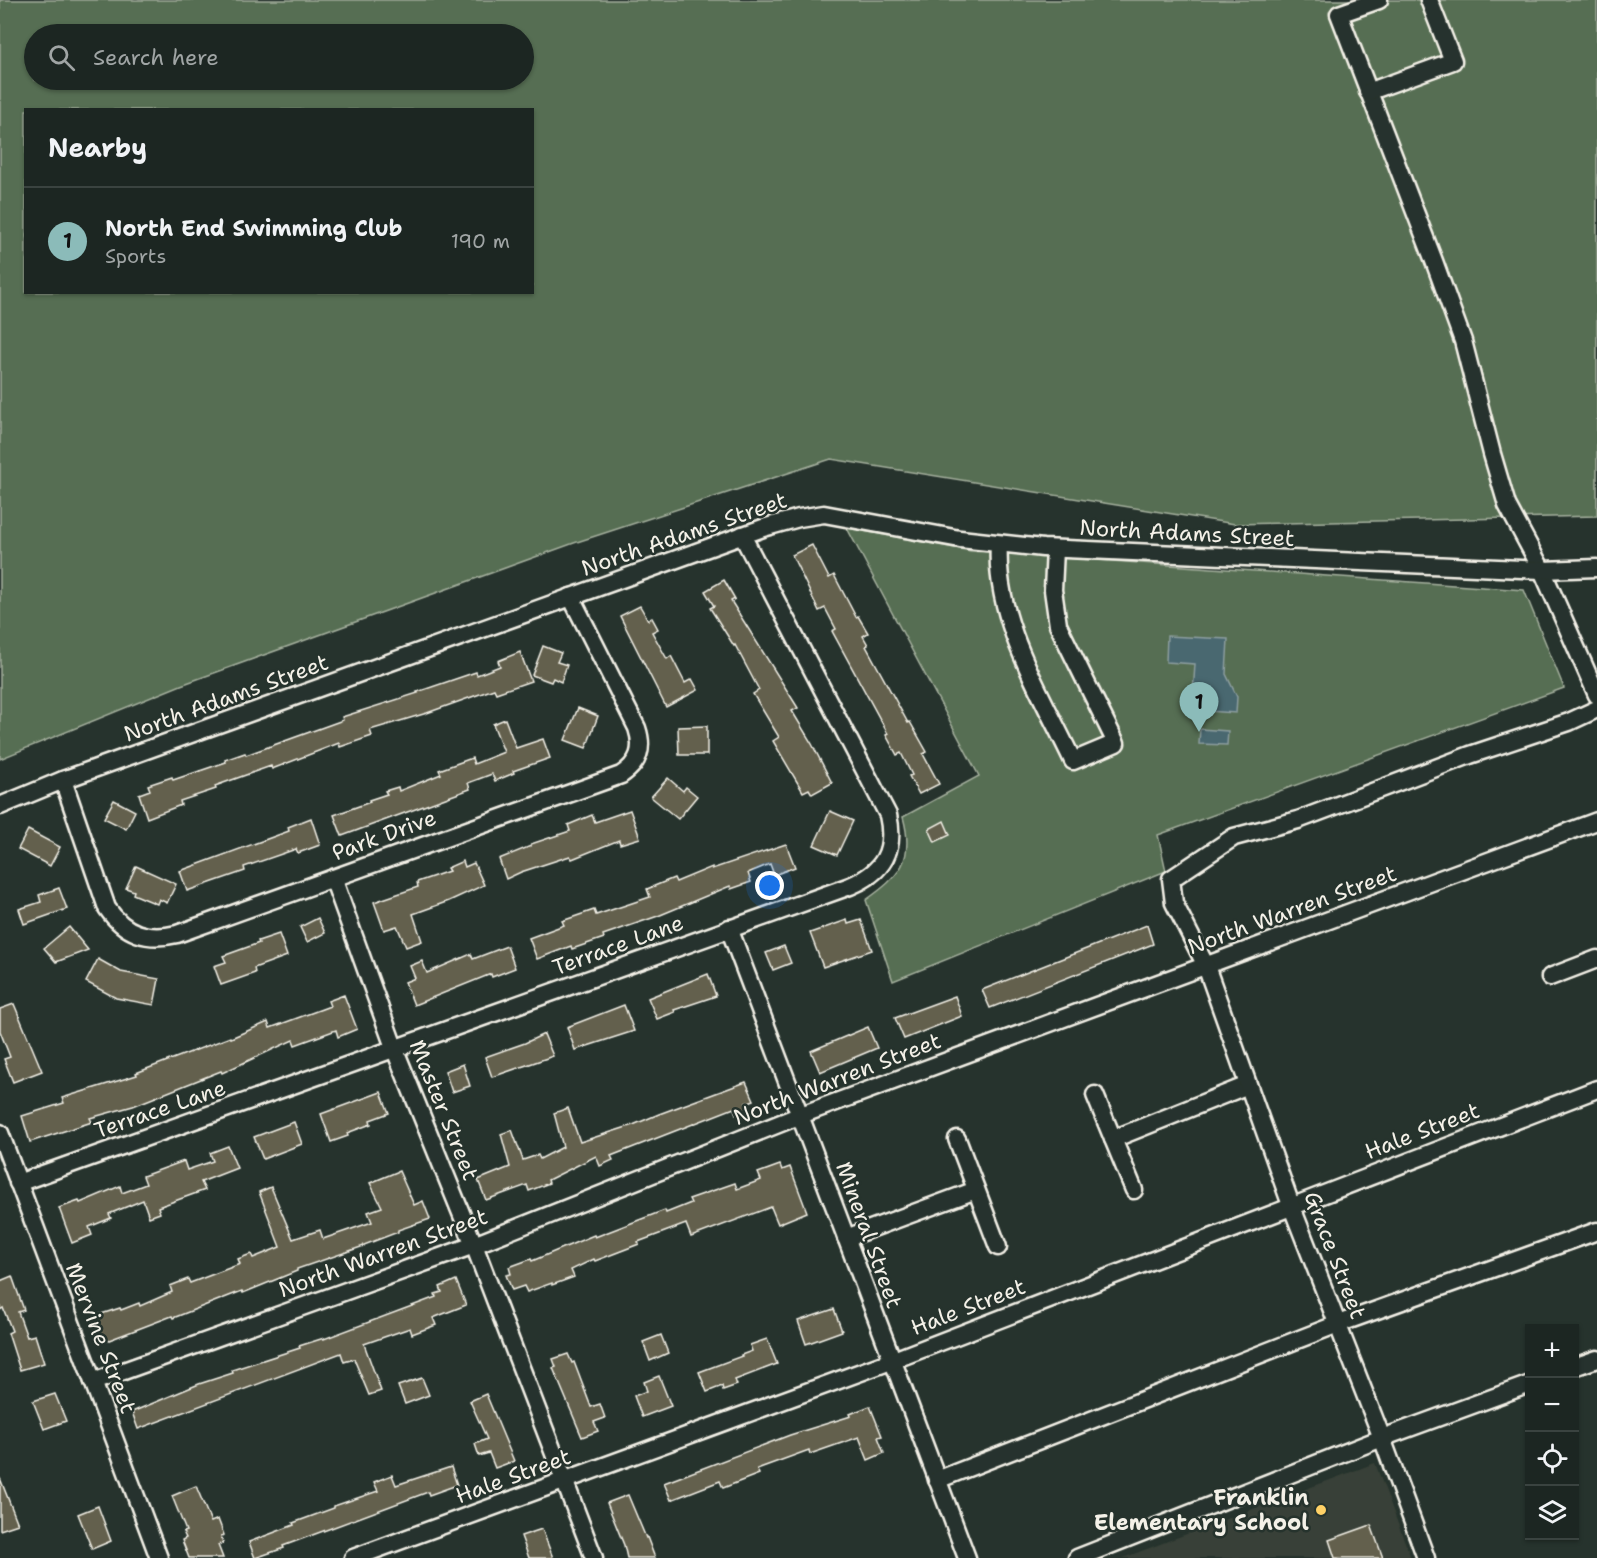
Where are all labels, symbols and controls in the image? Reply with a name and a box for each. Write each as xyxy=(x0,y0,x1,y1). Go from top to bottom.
search box xyxy=(24,24,534,90)
icon: search xyxy=(45,41,78,74)
text: Search here xyxy=(93,43,219,72)
text: Nearby xyxy=(48,130,147,165)
text: North End Swimming Club xyxy=(105,214,402,243)
text: 1 xyxy=(63,228,72,254)
text: 190 m xyxy=(451,228,510,254)
text: Sports xyxy=(105,243,166,269)
street label: North Adams Street xyxy=(577,485,791,583)
street label: North Adams Street xyxy=(1079,513,1295,553)
street label: North Adams Street xyxy=(120,648,332,748)
pin: 1 xyxy=(1180,682,1218,732)
street label: Park Drive xyxy=(328,803,440,867)
street label: North Warren Street xyxy=(1184,859,1400,961)
your location xyxy=(755,871,784,900)
street label: Terrace Lane xyxy=(549,908,687,982)
street label: North Warren Street xyxy=(729,1026,945,1132)
street label: Master Street xyxy=(403,1036,485,1184)
street label: Terrace Lane xyxy=(90,1073,230,1145)
street label: Hale Street xyxy=(1361,1096,1483,1166)
street label: Mineral Street xyxy=(829,1158,909,1312)
street label: Grace Street xyxy=(1297,1187,1373,1323)
street label: North Warren Street xyxy=(275,1202,491,1304)
street label: Mervine Street xyxy=(59,1259,143,1417)
street label: Hale Street xyxy=(907,1272,1029,1342)
map controls xyxy=(1525,1324,1579,1540)
button: + xyxy=(1525,1324,1579,1378)
button: − xyxy=(1525,1378,1579,1432)
button: locate xyxy=(1525,1432,1579,1486)
street label: Hale Street xyxy=(451,1442,575,1510)
place label: Franklin Elementary School xyxy=(1094,1483,1309,1537)
button: layers xyxy=(1525,1486,1579,1540)
marker: Franklin Elementary School xyxy=(1314,1503,1328,1517)

